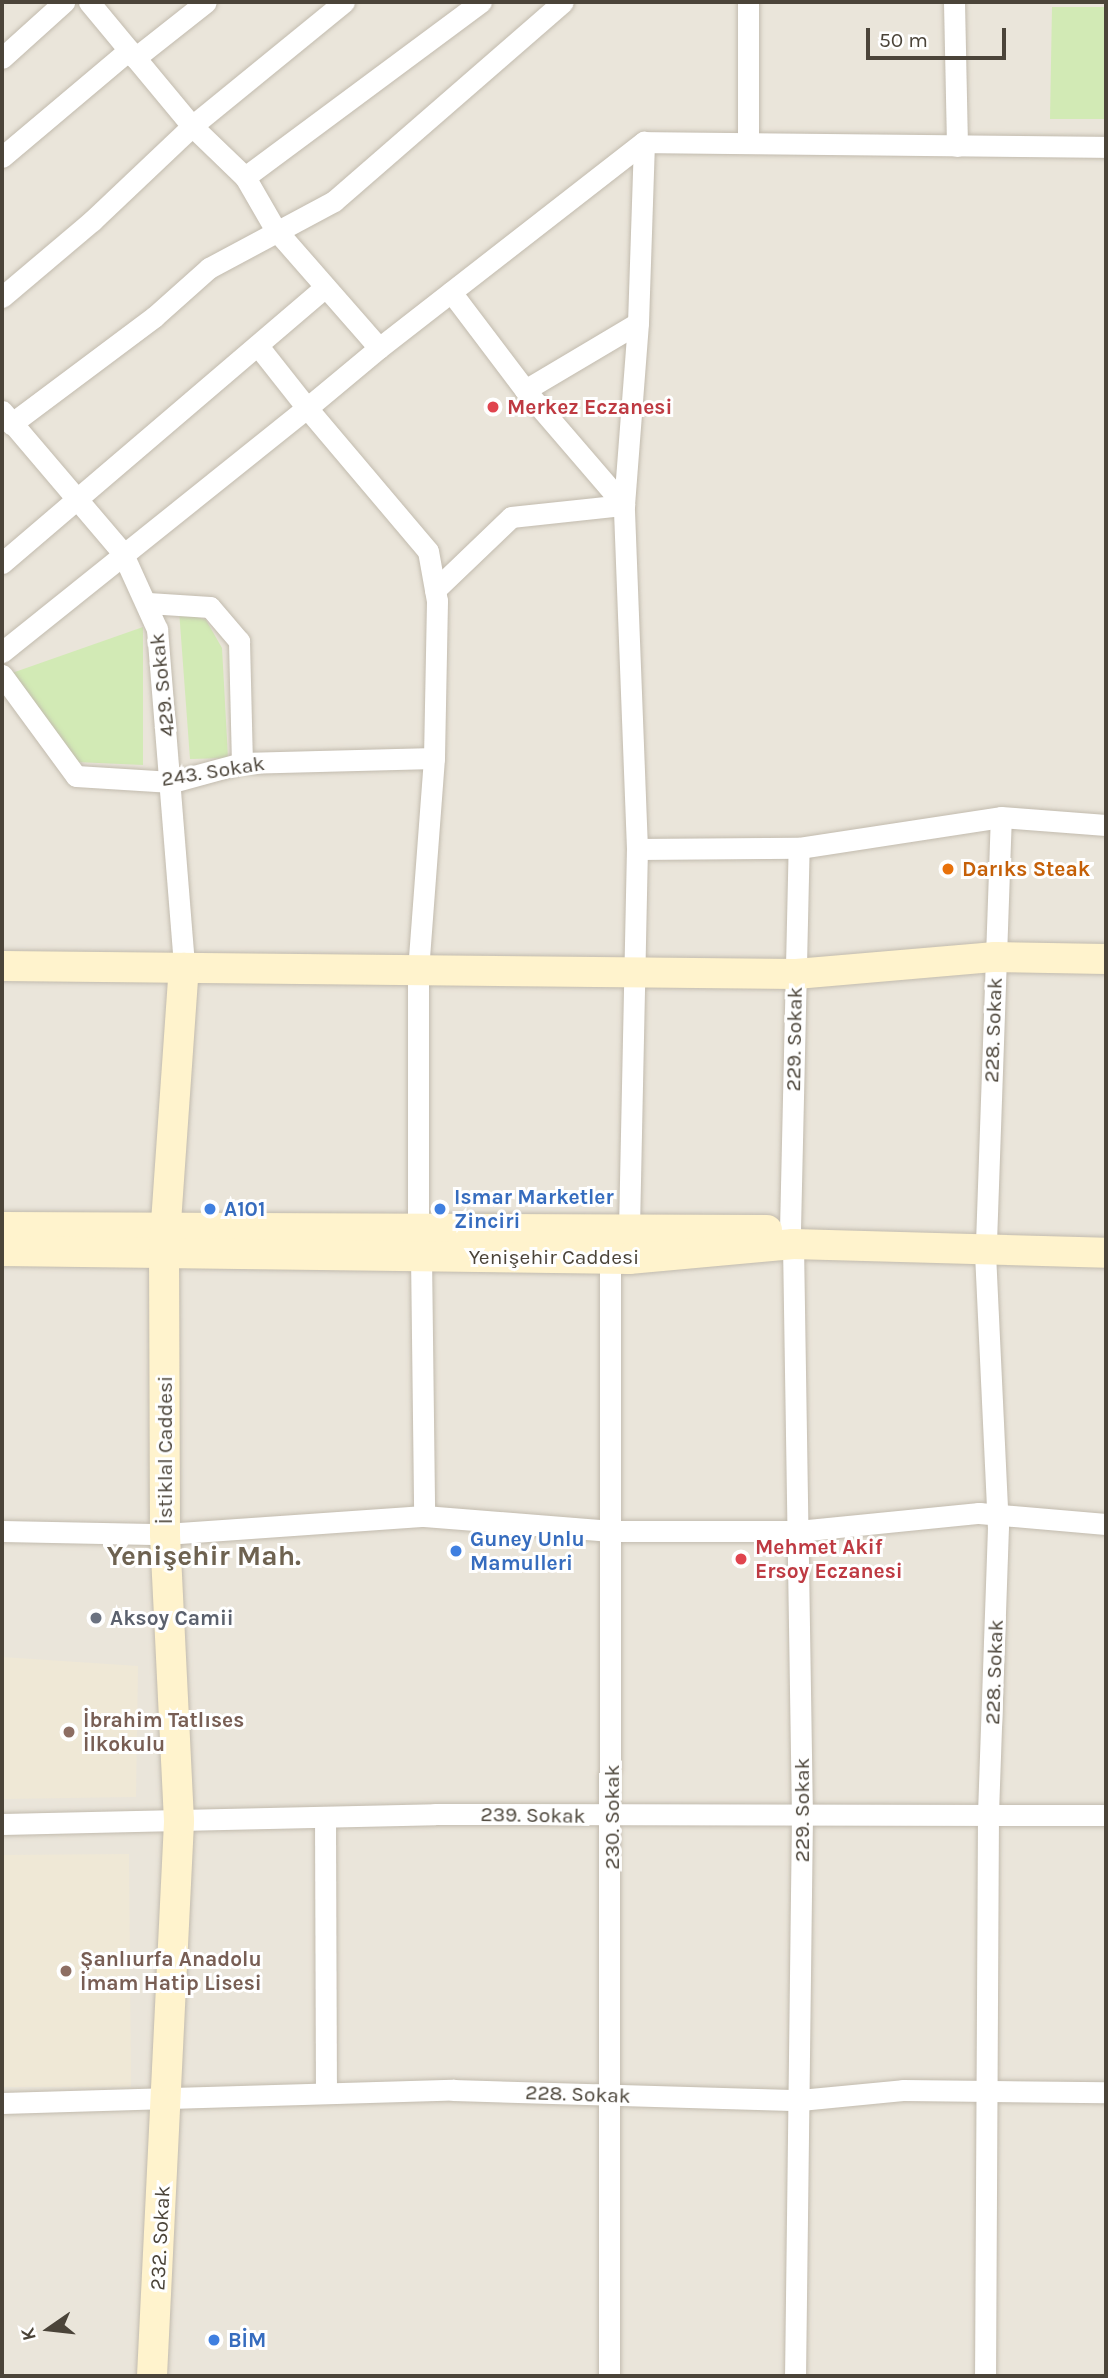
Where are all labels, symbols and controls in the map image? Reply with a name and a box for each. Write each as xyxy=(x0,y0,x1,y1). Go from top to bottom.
scale bar xyxy=(870,14,1010,58)
text: 50 m xyxy=(879,28,928,52)
place label: Merkez Eczanesi xyxy=(507,394,672,420)
marker: Merkez Eczanesi xyxy=(485,399,501,415)
street label: 429. Sokak xyxy=(144,632,180,738)
street label: 243. Sokak xyxy=(159,750,267,792)
place label: Darıks Steak xyxy=(962,856,1090,882)
marker: Darıks Steak xyxy=(940,861,956,877)
street label: 228. Sokak xyxy=(979,977,1007,1083)
street label: 229. Sokak xyxy=(780,986,808,1092)
place label: Ismar Marketler Zinciri xyxy=(454,1184,614,1234)
place label: A101 xyxy=(224,1196,265,1222)
marker: A101 xyxy=(202,1201,218,1217)
marker: Ismar Marketler Zinciri xyxy=(432,1201,448,1217)
street label: Yenişehir Caddesi xyxy=(469,1244,639,1270)
street label: İstiklal Caddesi xyxy=(152,1376,178,1524)
place label: Guney Unlu Mamulleri xyxy=(470,1526,585,1576)
place label: Mehmet Akif Ersoy Eczanesi xyxy=(755,1534,903,1584)
district label: Yenişehir Mah. xyxy=(107,1539,301,1573)
marker: Guney Unlu Mamulleri xyxy=(448,1543,464,1559)
marker: Mehmet Akif Ersoy Eczanesi xyxy=(733,1551,749,1567)
place label: Aksoy Camii xyxy=(110,1605,234,1631)
marker: Aksoy Camii xyxy=(88,1610,104,1626)
street label: 228. Sokak xyxy=(980,1619,1008,1725)
place label: İbrahim Tatlıses İlkokulu xyxy=(83,1707,244,1757)
marker: İbrahim Tatlıses İlkokulu xyxy=(61,1724,77,1740)
street label: 229. Sokak xyxy=(789,1758,815,1862)
street label: 230. Sokak xyxy=(599,1764,625,1870)
street label: 239. Sokak xyxy=(480,1801,586,1829)
place label: Şanlıurfa Anadolu İmam Hatip Lisesi xyxy=(80,1946,262,1996)
marker: Şanlıurfa Anadolu İmam Hatip Lisesi xyxy=(58,1963,74,1979)
street label: 228. Sokak xyxy=(525,2080,631,2108)
street label: 232. Sokak xyxy=(145,2185,175,2291)
north arrow xyxy=(14,2294,84,2364)
text: K xyxy=(16,2325,41,2343)
place label: BİM xyxy=(228,2327,266,2353)
marker: BİM xyxy=(206,2332,222,2348)

